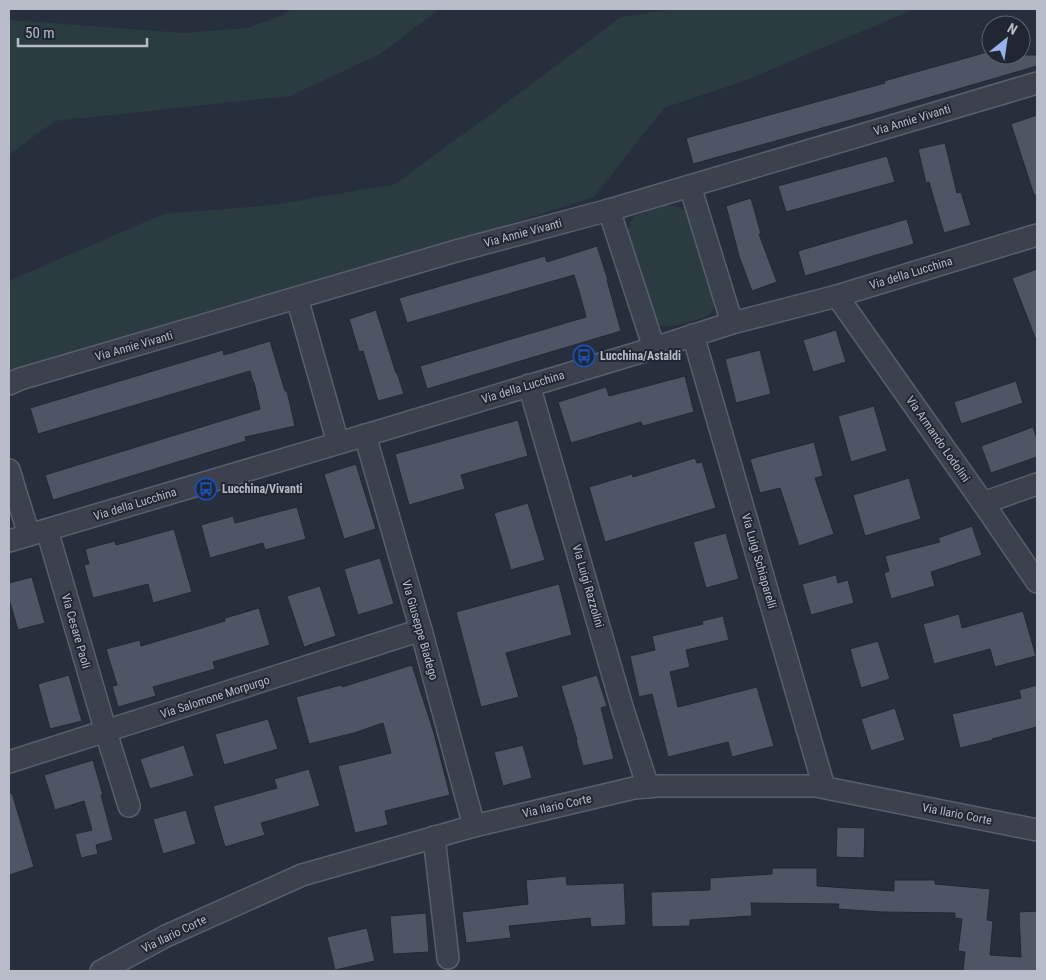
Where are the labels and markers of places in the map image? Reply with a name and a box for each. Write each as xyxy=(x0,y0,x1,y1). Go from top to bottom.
bus stop icon: Lucchina/Astaldi xyxy=(572,344,596,368)
place label: Lucchina/Astaldi xyxy=(600,349,681,363)
bus stop icon: Lucchina/Vivanti xyxy=(194,477,218,501)
place label: Lucchina/Vivanti xyxy=(222,482,303,496)

